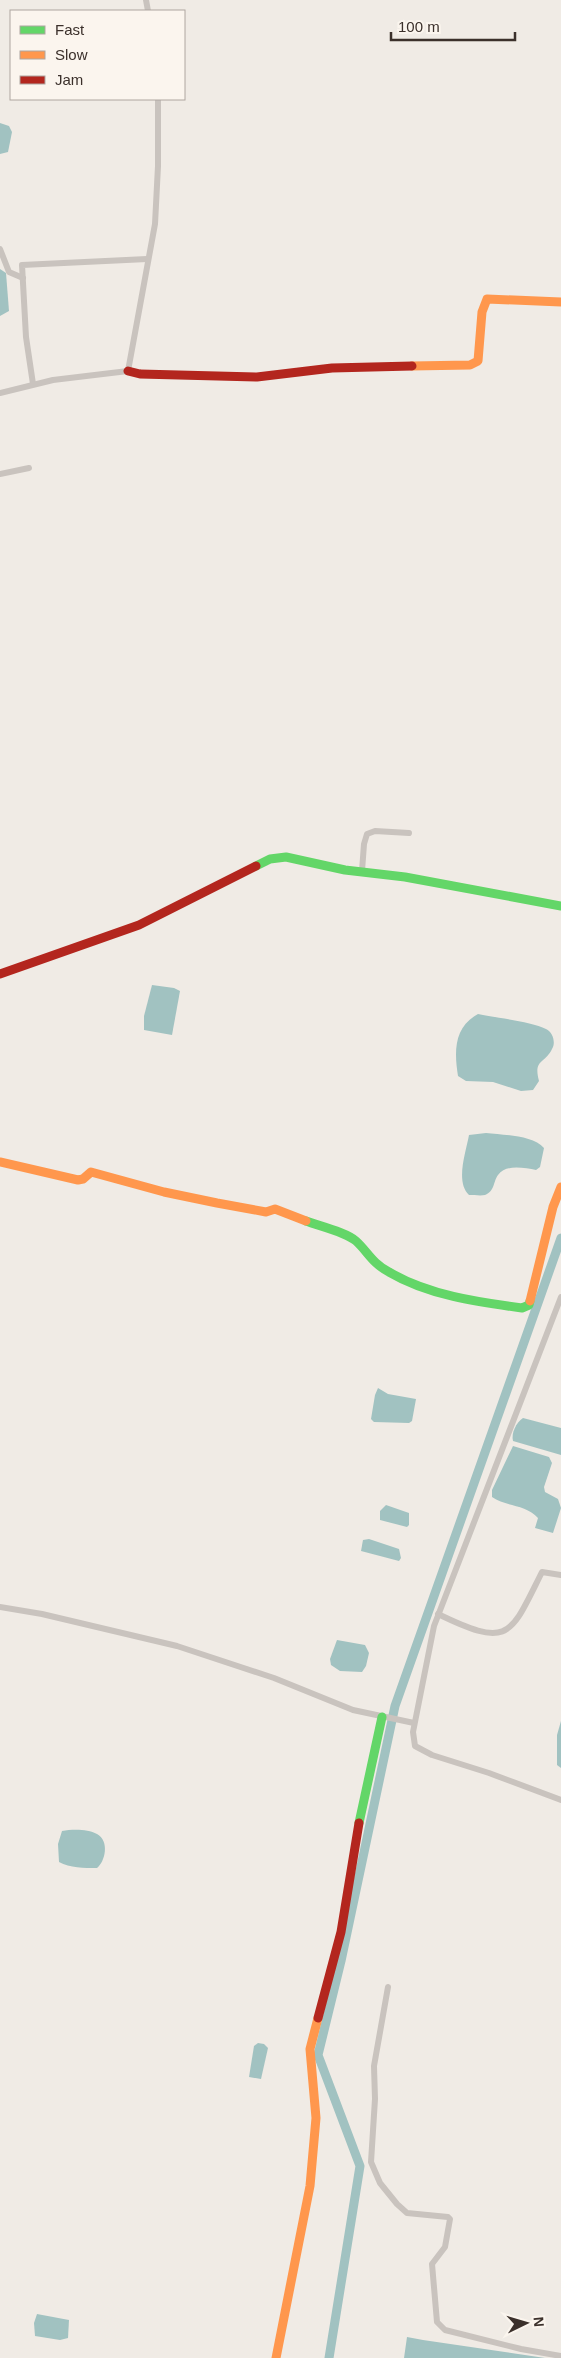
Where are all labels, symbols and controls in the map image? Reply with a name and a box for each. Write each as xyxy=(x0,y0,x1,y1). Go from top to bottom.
legend xyxy=(10,10,185,100)
scale bar xyxy=(391,10,515,42)
text: 100 m xyxy=(398,18,440,35)
text: Fast xyxy=(55,21,85,38)
text: Slow xyxy=(55,46,88,63)
text: Jam xyxy=(55,71,83,88)
north arrow xyxy=(501,2298,551,2348)
text: N xyxy=(531,2316,547,2328)

